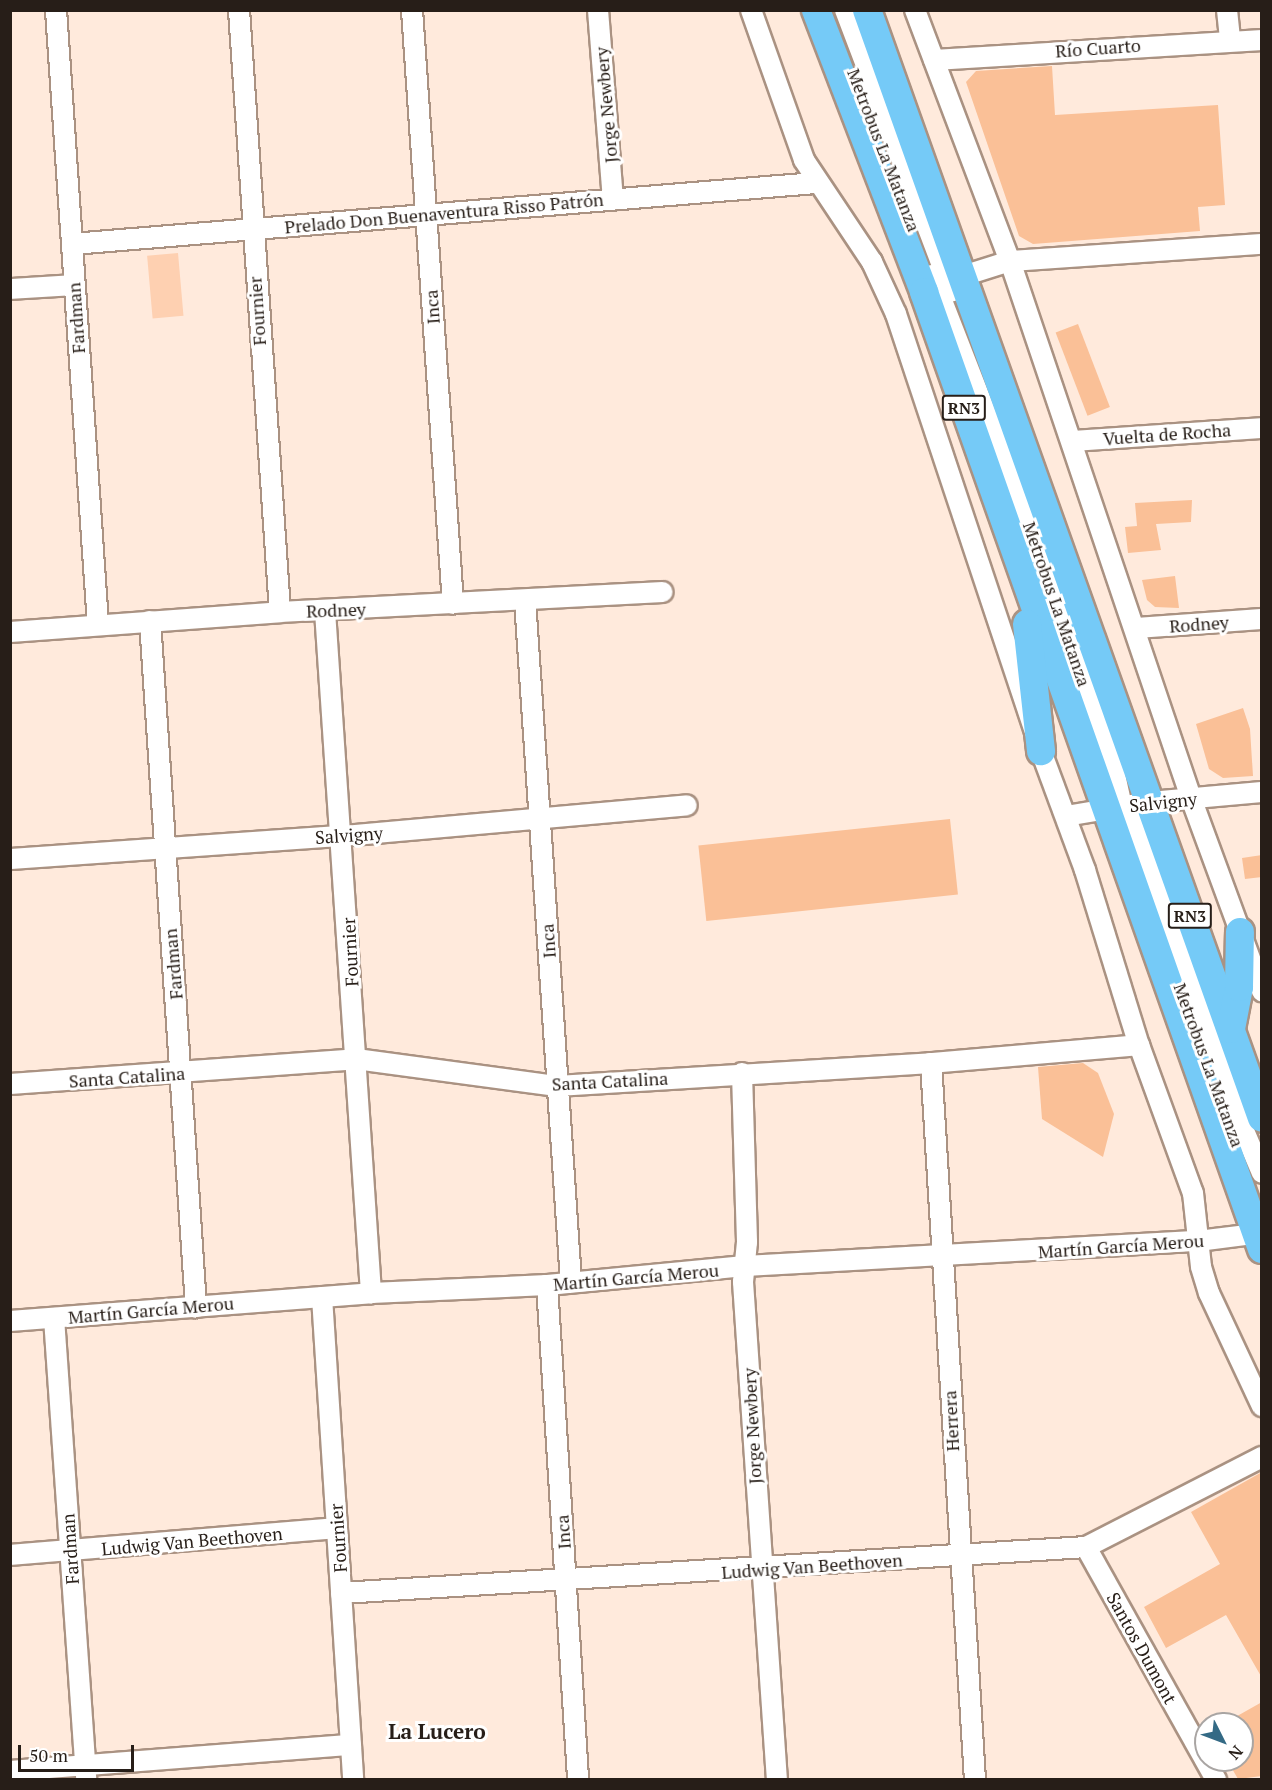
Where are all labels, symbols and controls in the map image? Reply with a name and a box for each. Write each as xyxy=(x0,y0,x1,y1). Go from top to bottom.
street label: Río Cuarto xyxy=(1054,34,1142,62)
street label: Jorge Newbery xyxy=(590,46,622,164)
street label: Metrobus La Matanza xyxy=(843,65,925,235)
street label: Prelado Don Buenaventura Risso Patrón xyxy=(284,188,604,238)
street label: Fournier xyxy=(244,276,270,346)
street label: Fardman xyxy=(63,282,89,354)
street label: Inca xyxy=(420,289,444,325)
road number: RN3 xyxy=(942,395,986,421)
street label: Vuelta de Rocha xyxy=(1102,419,1232,449)
street label: Metrobus La Matanza xyxy=(1019,519,1095,689)
street label: Rodney xyxy=(306,598,366,622)
street label: Rodney xyxy=(1169,611,1229,637)
street label: Salvigny xyxy=(1128,788,1198,816)
street label: Salvigny xyxy=(314,822,384,848)
road number: RN3 xyxy=(1168,903,1212,929)
street label: Fournier xyxy=(337,917,363,987)
street label: Inca xyxy=(536,923,560,959)
street label: Fardman xyxy=(159,928,187,1000)
street label: Metrobus La Matanza xyxy=(1169,980,1249,1150)
street label: Santa Catalina xyxy=(68,1062,186,1092)
street label: Santa Catalina xyxy=(551,1067,669,1095)
street label: Martín García Merou xyxy=(1037,1229,1205,1263)
street label: Martín García Merou xyxy=(552,1259,720,1295)
street label: Martín García Merou xyxy=(67,1292,235,1328)
street label: Jorge Newbery xyxy=(738,1367,766,1485)
street label: Herrera xyxy=(939,1390,963,1452)
street label: Fournier xyxy=(325,1503,351,1573)
street label: Fardman xyxy=(57,1513,83,1585)
street label: Inca xyxy=(551,1514,575,1550)
street label: Ludwig Van Beethoven xyxy=(100,1522,284,1560)
street label: Ludwig Van Beethoven xyxy=(720,1549,904,1583)
street label: Santos Dumont xyxy=(1102,1588,1182,1708)
north arrow xyxy=(1194,1712,1254,1772)
district label: La Lucero xyxy=(388,1718,486,1744)
scale bar xyxy=(21,1733,136,1771)
text: N xyxy=(1224,1741,1248,1765)
text: 50 m xyxy=(29,1743,68,1767)

